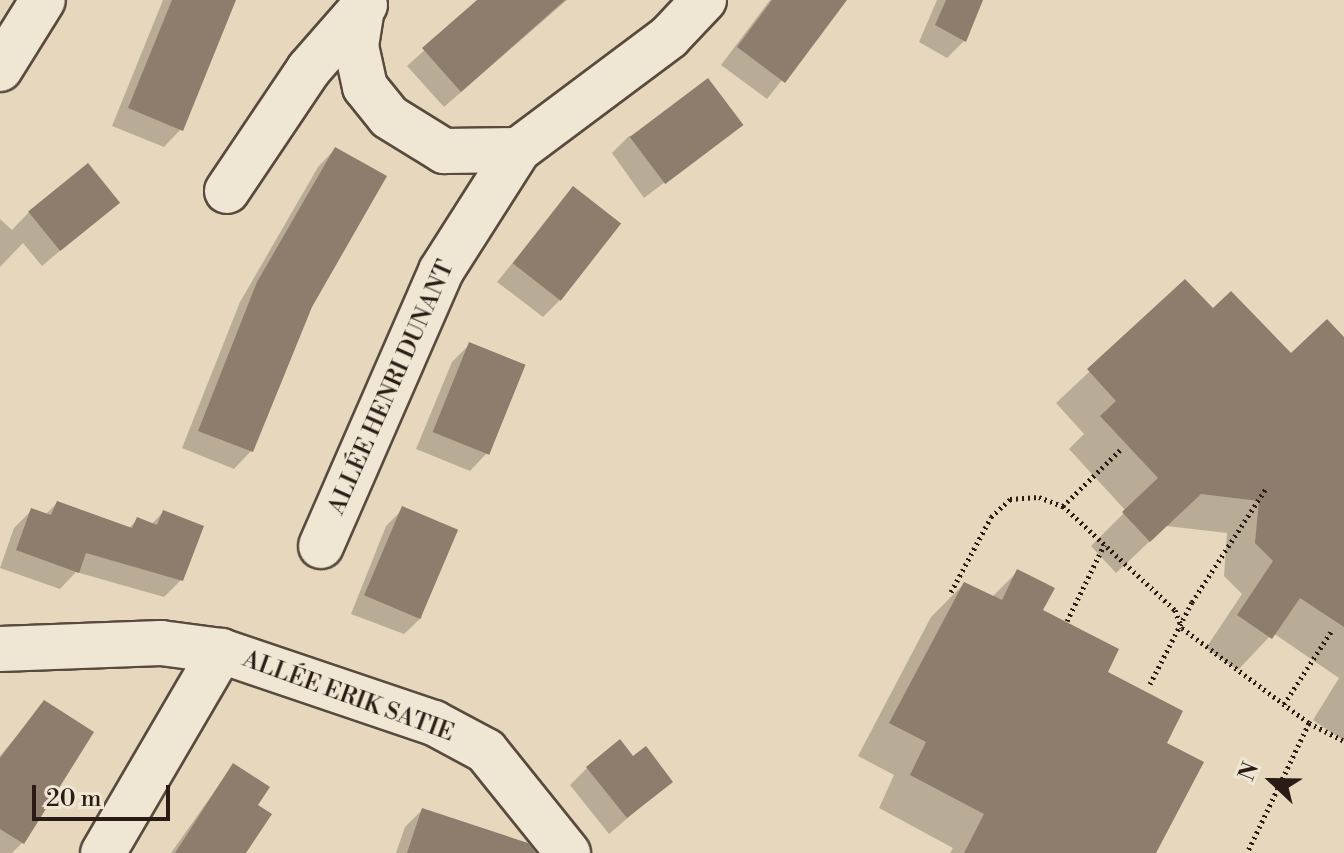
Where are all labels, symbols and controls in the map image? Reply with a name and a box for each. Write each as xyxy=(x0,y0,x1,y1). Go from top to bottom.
street label: ALLÉE HENRI DUNANT xyxy=(323,256,461,520)
street label: ALLÉE ERIK SATIE xyxy=(238,645,458,749)
north arrow xyxy=(1232,741,1312,821)
text: N xyxy=(1234,759,1265,785)
scale bar xyxy=(36,769,174,819)
text: 20 m xyxy=(46,784,102,814)

